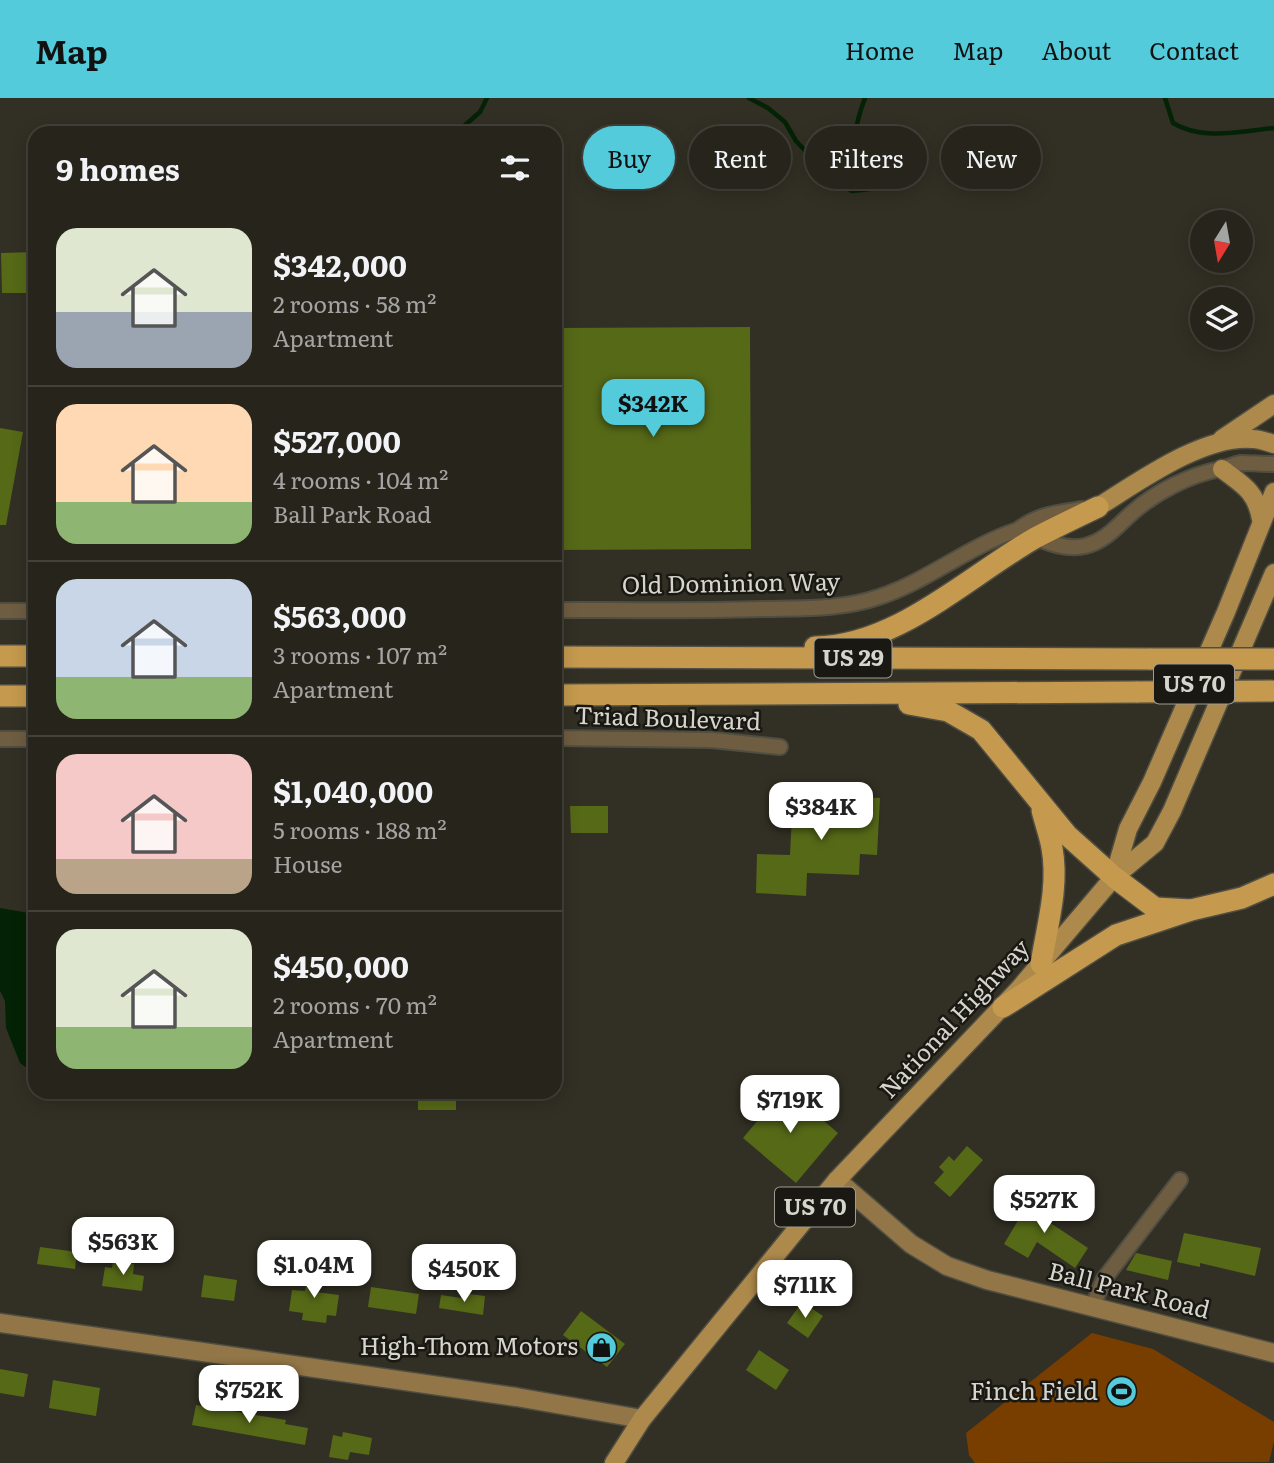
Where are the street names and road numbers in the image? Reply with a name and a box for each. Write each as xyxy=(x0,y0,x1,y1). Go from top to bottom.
street label: Old Dominion Way xyxy=(621,562,841,601)
road number: US 29 xyxy=(814,638,892,678)
road number: US 70 xyxy=(1154,664,1234,704)
street label: Triad Boulevard xyxy=(575,696,762,737)
street label: National Highway xyxy=(870,930,1036,1105)
road number: US 70 xyxy=(775,1188,855,1226)
street label: Ball Park Road xyxy=(1045,1252,1214,1326)

